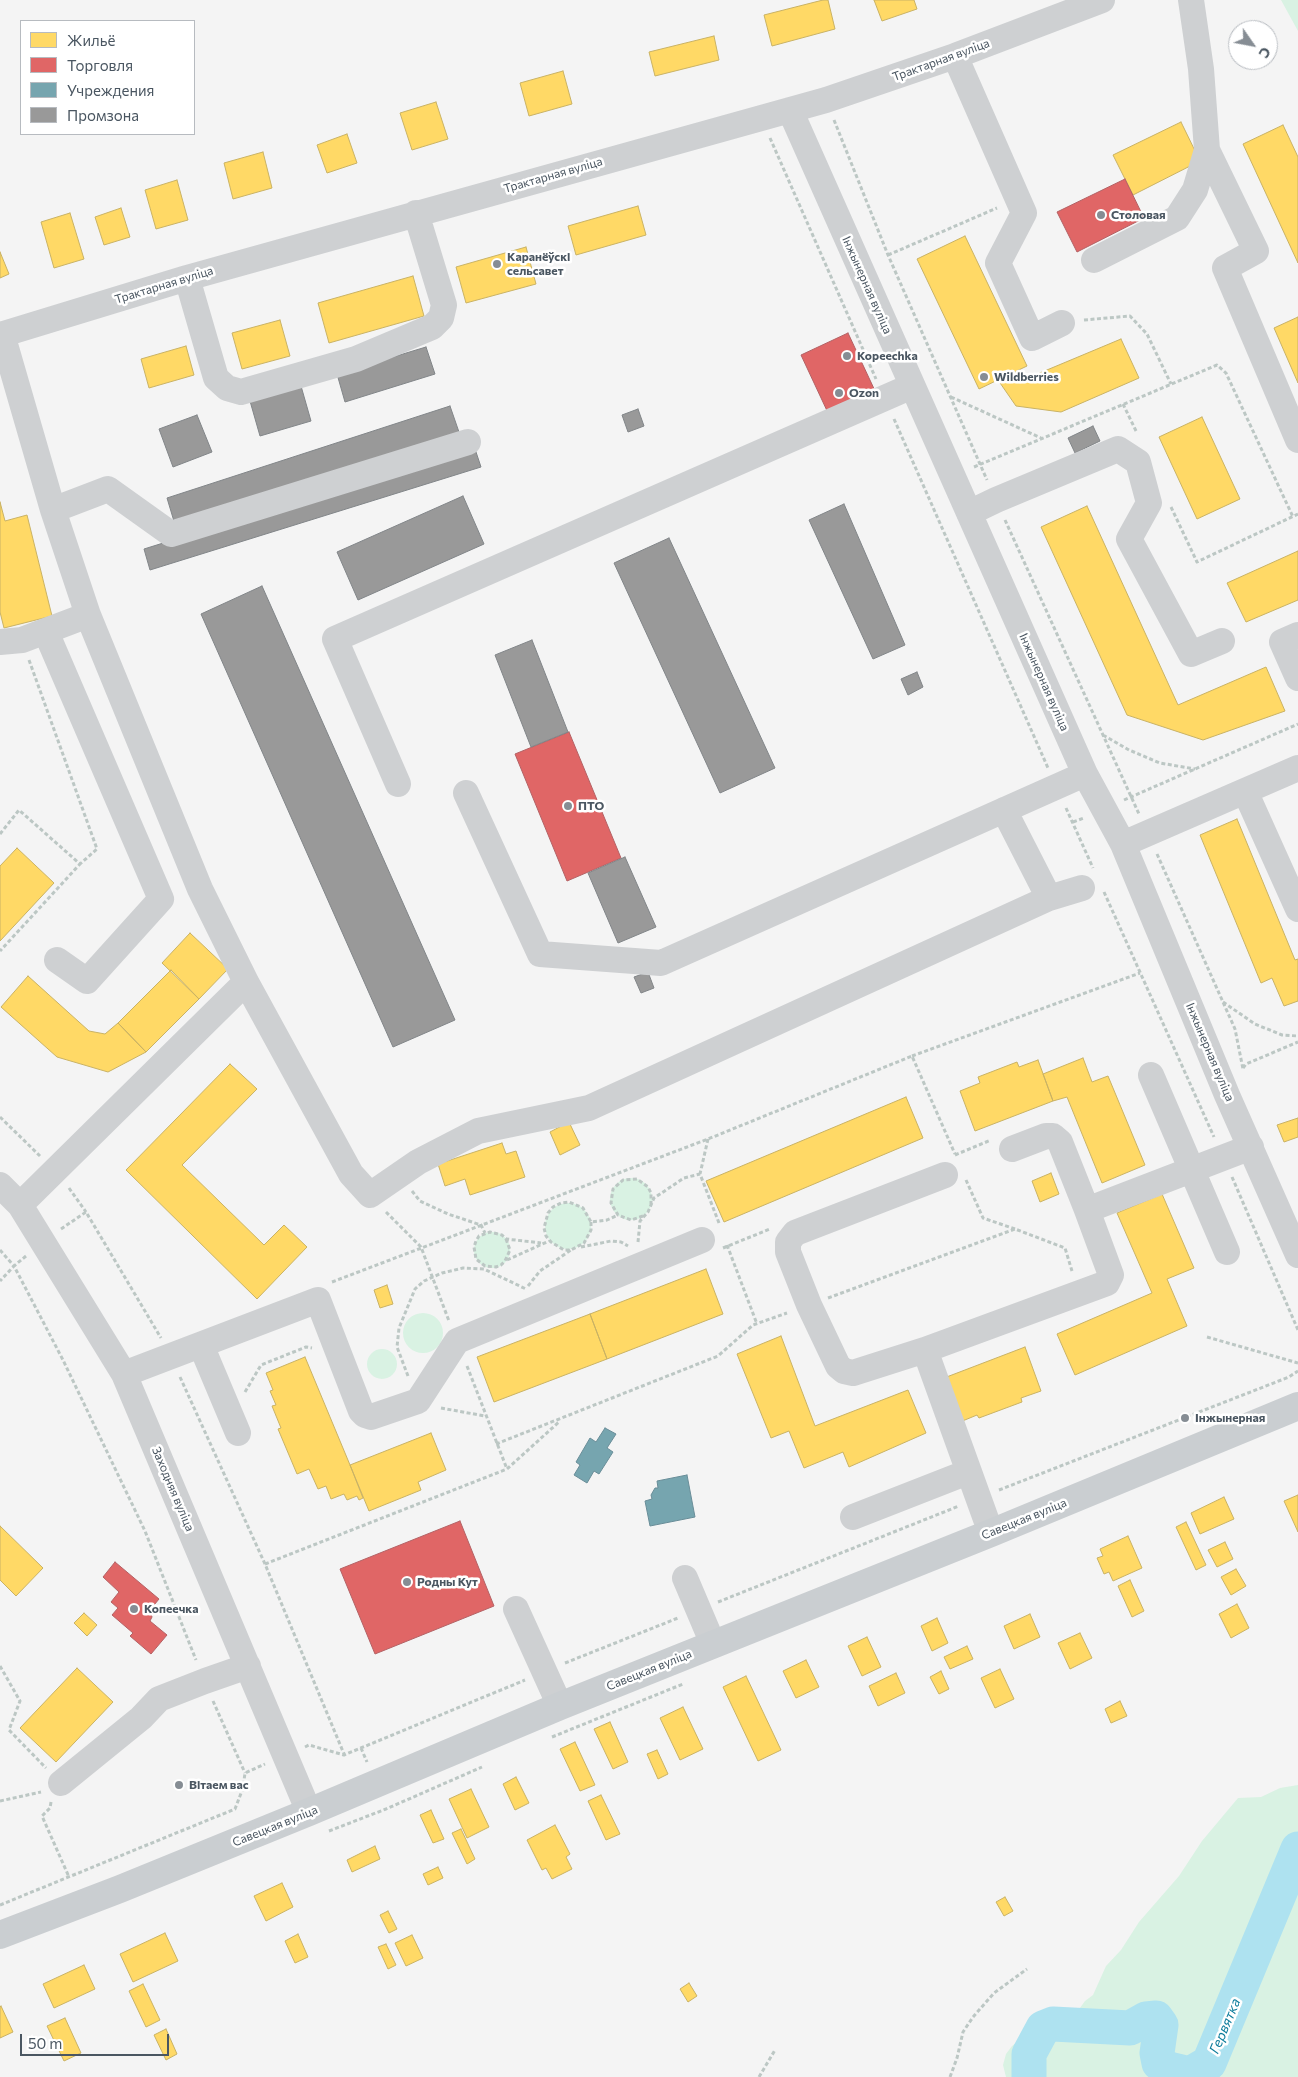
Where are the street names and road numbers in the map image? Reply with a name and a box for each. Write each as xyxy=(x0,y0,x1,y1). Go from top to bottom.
street label: Трактарная вуліца xyxy=(890,36,992,84)
street label: Трактарная вуліца xyxy=(502,154,604,196)
street label: Інжынерная вуліца xyxy=(839,234,895,336)
street label: Трактарная вуліца xyxy=(113,263,215,307)
street label: Інжынерная вуліца xyxy=(1016,631,1072,733)
street label: Інжынерная вуліца xyxy=(1183,1001,1237,1103)
street label: Заходняя вуліца xyxy=(149,1445,197,1533)
street label: Савецкая вуліца xyxy=(979,1495,1069,1543)
street label: Савецкая вуліца xyxy=(604,1646,694,1694)
street label: Савецкая вуліца xyxy=(230,1802,320,1850)

